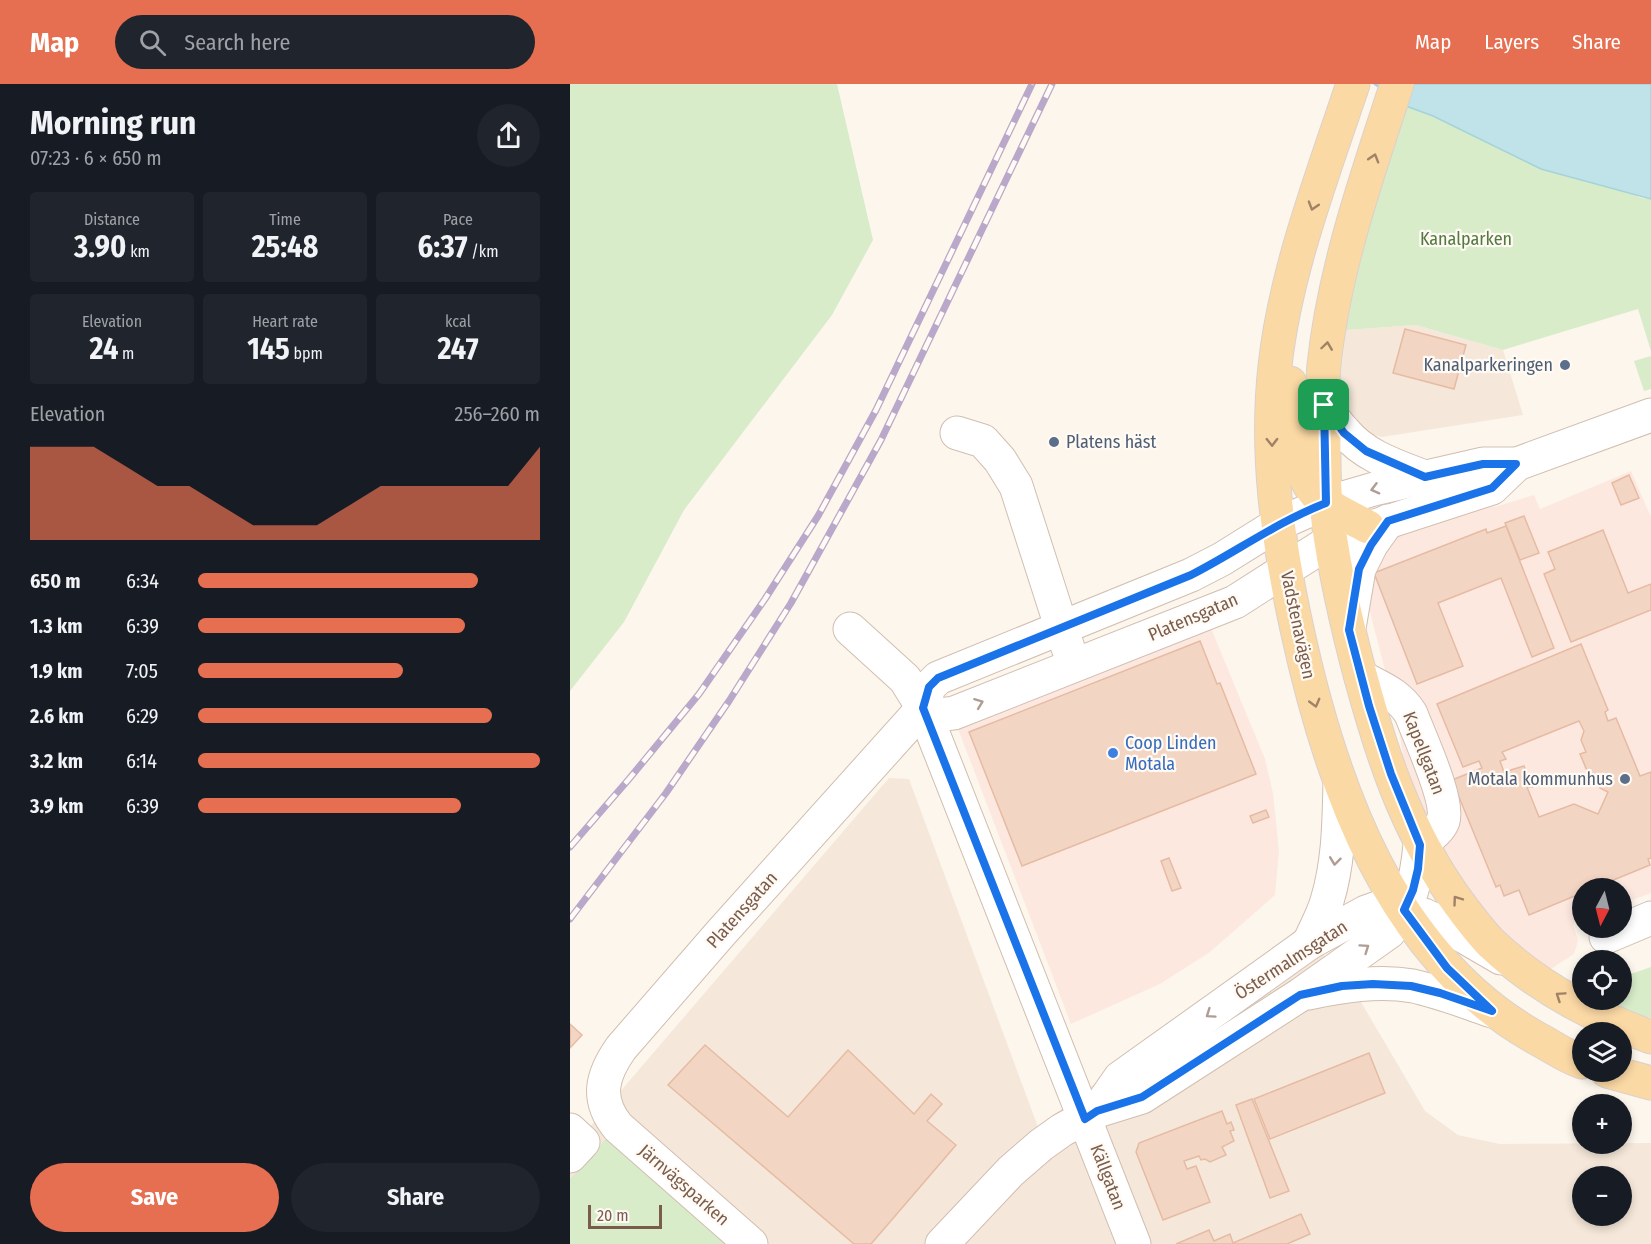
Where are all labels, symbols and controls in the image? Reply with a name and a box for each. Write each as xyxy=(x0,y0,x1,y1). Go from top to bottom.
search box xyxy=(115,15,535,69)
text: Map xyxy=(30,26,79,59)
icon: search xyxy=(136,26,169,59)
text: Search here xyxy=(184,29,290,56)
text: Map xyxy=(1415,29,1451,55)
text: Layers xyxy=(1484,29,1539,55)
text: Share xyxy=(1572,29,1621,55)
text: Morning run xyxy=(30,103,196,143)
button: share xyxy=(477,104,540,167)
text: 07:23 · 6 × 650 m xyxy=(30,146,162,170)
one-way arrow xyxy=(1367,153,1379,164)
one-way arrow xyxy=(1308,200,1320,211)
text: Distance xyxy=(84,210,140,229)
text: Time xyxy=(269,210,301,229)
text: Pace xyxy=(443,210,473,229)
park label: Kanalparken xyxy=(1420,228,1512,250)
text: 3.90 xyxy=(74,229,126,265)
text: 25:48 xyxy=(252,229,318,265)
text: 6:37 xyxy=(418,229,467,265)
text: km xyxy=(126,242,150,261)
text: /km xyxy=(467,242,498,261)
text: Elevation xyxy=(82,312,142,331)
text: Heart rate xyxy=(252,312,318,331)
text: kcal xyxy=(445,312,471,331)
text: 24 xyxy=(90,331,118,367)
text: 145 xyxy=(247,331,290,367)
text: 247 xyxy=(438,331,478,367)
one-way arrow xyxy=(1320,342,1332,351)
text: m xyxy=(118,344,134,363)
text: bpm xyxy=(290,344,323,363)
place label: Kanalparkeringen xyxy=(1423,354,1553,376)
marker: Kanalparkeringen xyxy=(1558,358,1572,372)
pin xyxy=(1298,379,1349,430)
icon: arrive xyxy=(1307,388,1340,421)
text: Elevation xyxy=(30,402,105,426)
text: 256–260 m xyxy=(455,402,540,426)
place label: Platens häst xyxy=(1066,431,1156,453)
marker: Platens häst xyxy=(1047,435,1061,449)
one-way arrow xyxy=(1265,437,1278,446)
one-way arrow xyxy=(1370,482,1381,494)
text: 650 m xyxy=(30,569,81,593)
text: 6:34 xyxy=(126,569,159,593)
street label: Vadstenavägen xyxy=(1276,569,1320,681)
street label: Platensgatan xyxy=(1145,588,1241,646)
text: 1.3 km xyxy=(30,614,82,638)
text: 6:39 xyxy=(126,614,159,638)
text: 1.9 km xyxy=(30,659,83,683)
text: 7:05 xyxy=(126,659,158,683)
one-way arrow xyxy=(1308,697,1320,708)
one-way arrow xyxy=(973,698,983,711)
text: 2.6 km xyxy=(30,704,84,728)
text: 6:29 xyxy=(126,704,159,728)
street label: Kapellgatan xyxy=(1398,708,1450,798)
place label: Coop Linden Motala xyxy=(1125,732,1217,775)
marker: Coop Linden Motala xyxy=(1106,746,1120,760)
text: 3.2 km xyxy=(30,749,83,773)
text: 6:14 xyxy=(126,749,157,773)
place label: Motala kommunhus xyxy=(1468,768,1613,790)
marker: Motala kommunhus xyxy=(1618,772,1632,786)
text: 3.9 km xyxy=(30,794,84,818)
text: 6:39 xyxy=(126,794,159,818)
one-way arrow xyxy=(1330,856,1342,865)
street label: Platensgatan xyxy=(702,867,782,953)
north arrow xyxy=(1572,878,1632,938)
map controls xyxy=(1572,878,1632,1226)
one-way arrow xyxy=(1453,896,1464,907)
street label: Östermalmsgatan xyxy=(1231,915,1351,1005)
one-way arrow xyxy=(1358,944,1369,955)
button: locate xyxy=(1572,950,1632,1010)
one-way arrow xyxy=(1556,992,1567,1003)
one-way arrow xyxy=(1206,1007,1217,1018)
button: layers xyxy=(1572,1022,1632,1082)
button: + xyxy=(1572,1094,1632,1154)
street label: Järnvägsparken xyxy=(634,1140,734,1230)
street label: Källgatan xyxy=(1085,1141,1131,1213)
button: Save xyxy=(30,1163,279,1232)
button: Share xyxy=(291,1163,540,1232)
button: − xyxy=(1572,1166,1632,1226)
scale bar xyxy=(588,1202,662,1230)
text: 20 m xyxy=(597,1206,628,1225)

